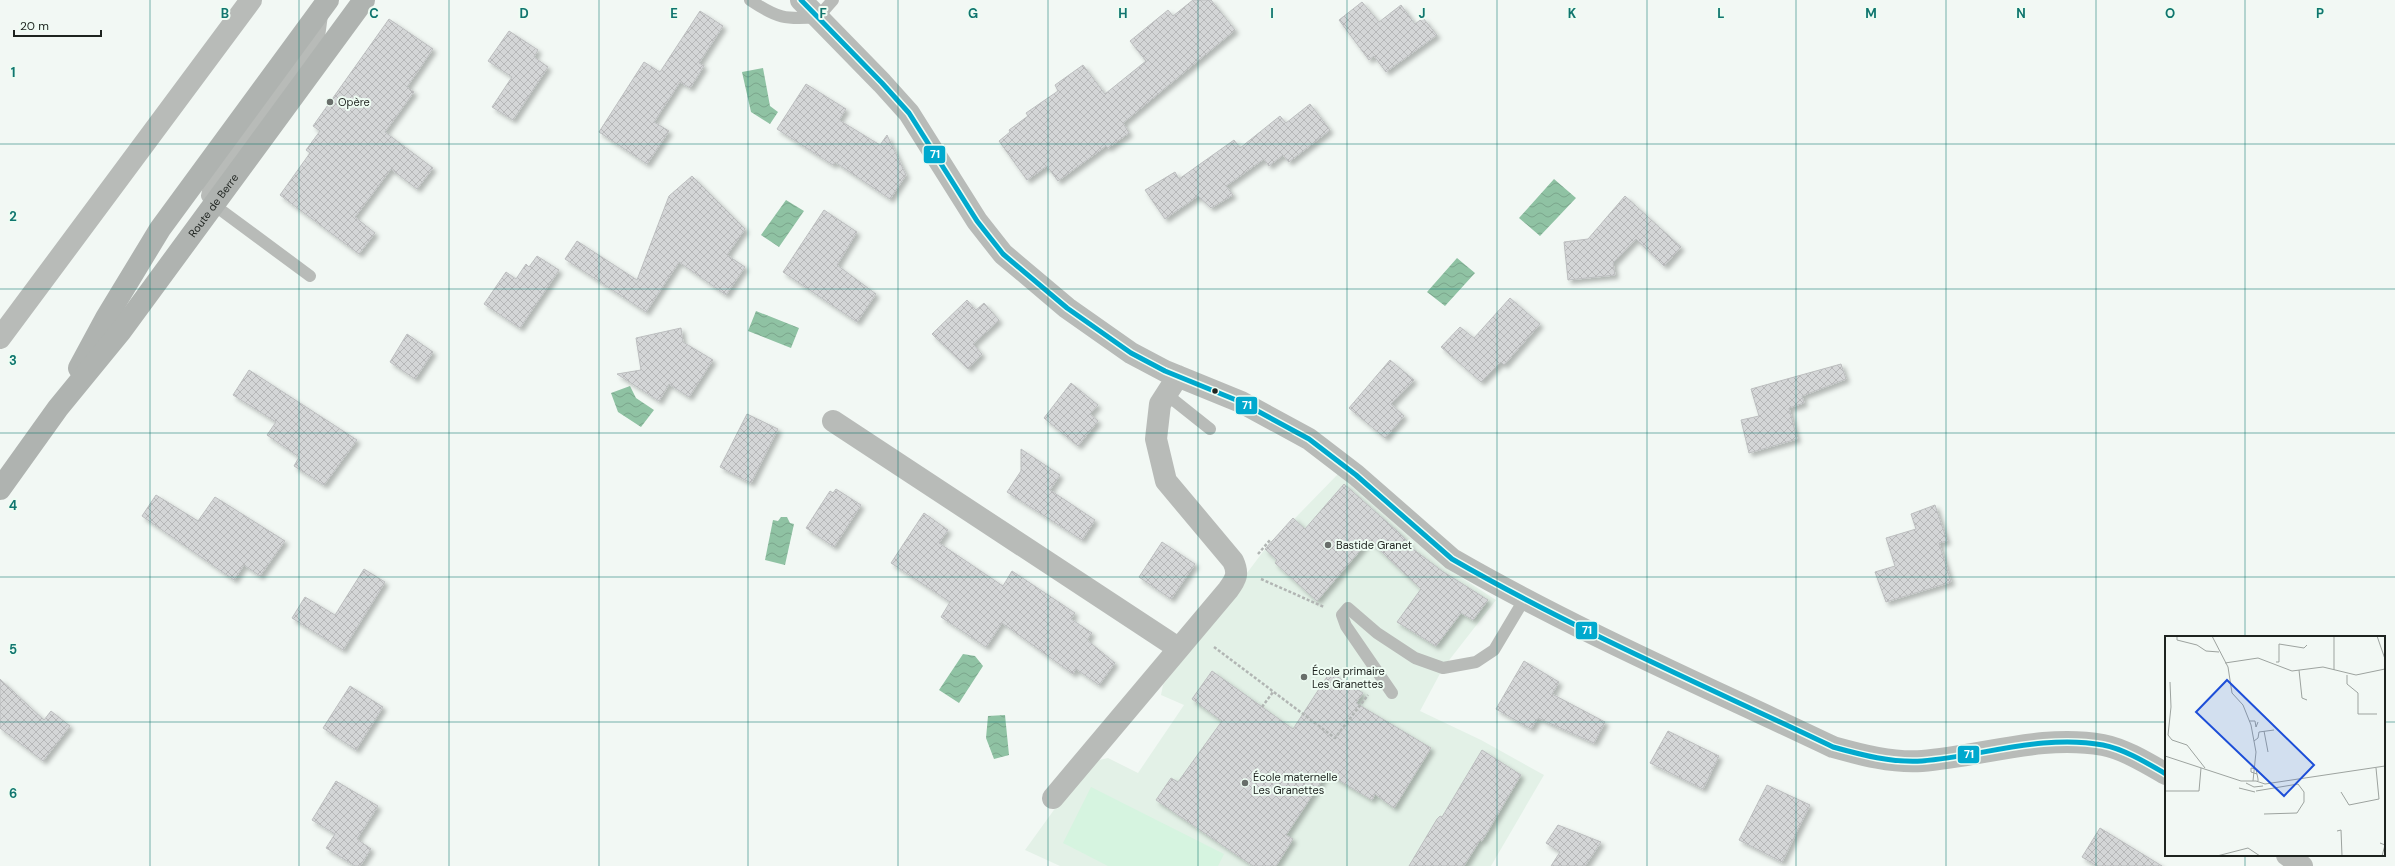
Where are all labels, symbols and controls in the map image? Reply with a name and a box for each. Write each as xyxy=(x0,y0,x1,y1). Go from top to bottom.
text: B xyxy=(221,5,229,22)
text: C xyxy=(369,5,379,22)
text: D xyxy=(519,5,529,22)
text: E xyxy=(670,5,678,22)
text: F xyxy=(819,5,827,22)
text: G xyxy=(968,5,978,22)
text: H xyxy=(1118,5,1128,22)
text: I xyxy=(1270,5,1274,22)
text: J xyxy=(1418,5,1426,22)
text: K xyxy=(1568,5,1577,22)
text: L xyxy=(1717,5,1725,22)
text: M xyxy=(1865,5,1877,22)
text: N xyxy=(2016,5,2026,22)
text: O xyxy=(2165,5,2175,22)
text: P xyxy=(2316,5,2324,22)
scale bar xyxy=(14,12,101,38)
text: 20 m xyxy=(20,18,49,34)
text: 1 xyxy=(11,64,15,81)
place label: Opère xyxy=(338,95,370,109)
marker: Opère xyxy=(325,97,335,107)
line badge: 71 xyxy=(923,145,946,164)
text: 71 xyxy=(930,147,940,161)
street label: Route de Berre xyxy=(185,171,241,240)
text: 2 xyxy=(9,208,17,225)
text: 3 xyxy=(9,352,17,369)
unlabelled marker xyxy=(1210,386,1220,396)
line badge: 71 xyxy=(1235,396,1258,415)
text: 71 xyxy=(1242,398,1252,412)
text: 4 xyxy=(9,497,17,514)
place label: Bastide Granet xyxy=(1336,538,1412,552)
marker: Bastide Granet xyxy=(1323,540,1333,550)
line badge: 71 xyxy=(1575,621,1598,640)
text: 71 xyxy=(1582,623,1592,637)
inset map xyxy=(2165,636,2385,856)
text: 5 xyxy=(9,641,17,658)
place label: École primaire Les Granettes xyxy=(1312,664,1385,691)
marker: École primaire Les Granettes xyxy=(1299,672,1309,682)
line badge: 71 xyxy=(1957,745,1980,764)
text: 71 xyxy=(1964,747,1974,761)
place label: École maternelle Les Granettes xyxy=(1253,770,1337,797)
marker: École maternelle Les Granettes xyxy=(1240,778,1250,788)
text: 6 xyxy=(9,785,17,802)

